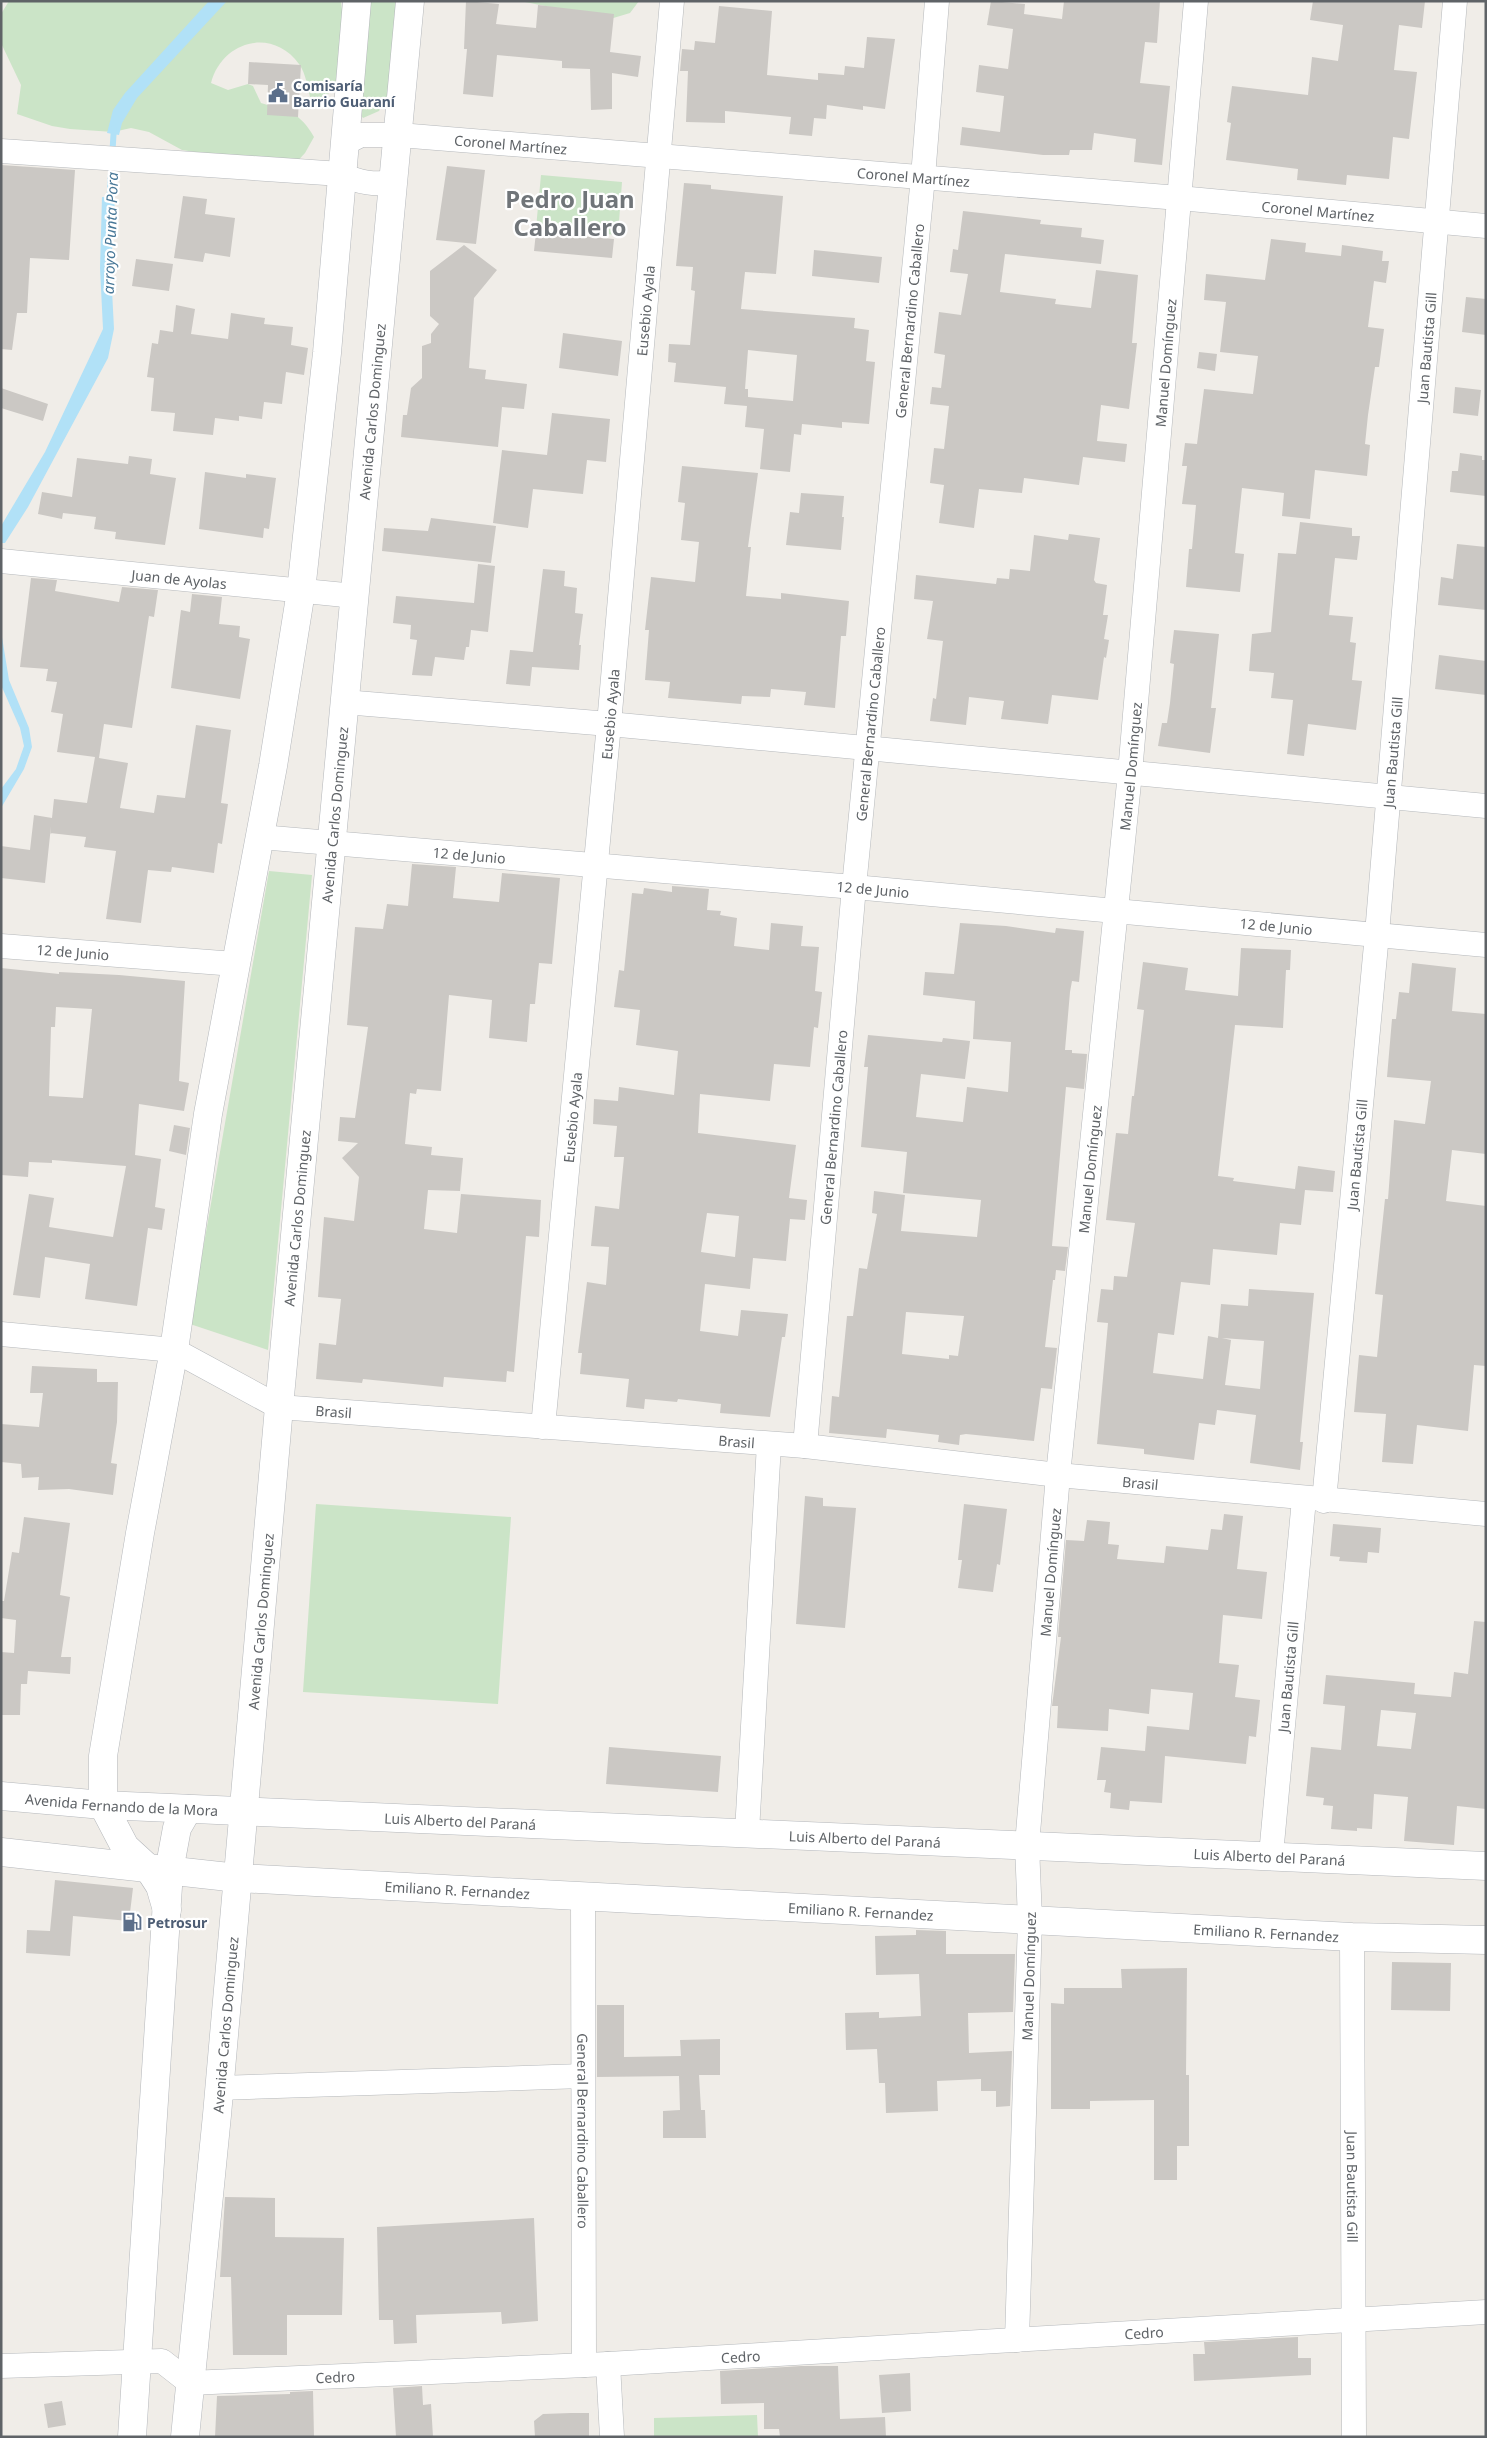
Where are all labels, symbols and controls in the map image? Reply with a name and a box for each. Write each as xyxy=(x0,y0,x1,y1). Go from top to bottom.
place label: Comisaría Barrio Guaraní xyxy=(293,76,396,111)
public building icon: Comisaría Barrio Guaraní xyxy=(267,82,289,104)
street label: Coronel Martínez xyxy=(454,130,568,158)
street label: Coronel Martínez xyxy=(856,163,971,191)
water label: arroyo Punta Pora xyxy=(98,171,122,294)
district label: Pedro Juan Caballero xyxy=(505,182,635,243)
street label: Coronel Martínez xyxy=(1261,196,1376,225)
street label: General Bernardino Caballero xyxy=(890,223,928,419)
street label: Eusebio Ayala xyxy=(632,265,658,357)
street label: Juan Bautista Gill xyxy=(1412,291,1440,406)
street label: Manuel Domínguez xyxy=(1150,297,1180,428)
street label: Avenida Carlos Dominguez xyxy=(354,322,389,501)
street label: Juan de Ayolas xyxy=(129,564,228,593)
street label: General Bernardino Caballero xyxy=(851,626,889,822)
street label: Eusebio Ayala xyxy=(596,668,623,760)
street label: Juan Bautista Gill xyxy=(1378,696,1406,810)
street label: Manuel Domínguez xyxy=(1115,701,1146,831)
street label: Avenida Carlos Dominguez xyxy=(316,725,352,904)
street label: 12 de Junio xyxy=(432,842,506,867)
street label: 12 de Junio xyxy=(836,876,910,902)
street label: 12 de Junio xyxy=(1239,913,1313,939)
street label: 12 de Junio xyxy=(36,939,110,964)
street label: General Bernardino Caballero xyxy=(815,1029,851,1225)
street label: Eusebio Ayala xyxy=(558,1071,586,1163)
street label: Juan Bautista Gill xyxy=(1342,1098,1371,1213)
street label: Manuel Domínguez xyxy=(1073,1104,1105,1234)
street label: Avenida Carlos Dominguez xyxy=(279,1129,314,1307)
street label: Brasil xyxy=(315,1400,353,1422)
street label: Brasil xyxy=(718,1430,755,1452)
street label: Brasil xyxy=(1121,1471,1159,1494)
street label: Manuel Domínguez xyxy=(1035,1507,1065,1637)
street label: Avenida Carlos Dominguez xyxy=(243,1532,277,1711)
street label: Juan Bautista Gill xyxy=(1273,1620,1302,1735)
street label: Avenida Fernando de la Mora xyxy=(24,1789,218,1820)
street label: Luis Alberto del Paraná xyxy=(384,1808,537,1834)
street label: Luis Alberto del Paraná xyxy=(788,1826,941,1851)
street label: Luis Alberto del Paraná xyxy=(1193,1844,1346,1869)
street label: Emiliano R. Fernandez xyxy=(384,1876,531,1903)
street label: Emiliano R. Fernandez xyxy=(787,1898,934,1924)
fuel station icon: Petrosur xyxy=(121,1911,143,1933)
street label: Manuel Domínguez xyxy=(1017,1911,1040,2041)
place label: Petrosur xyxy=(147,1913,208,1932)
street label: Emiliano R. Fernandez xyxy=(1193,1919,1340,1946)
street label: Avenida Carlos Dominguez xyxy=(208,1935,242,2114)
street label: General Bernardino Caballero xyxy=(574,2033,593,2229)
street label: Juan Bautista Gill xyxy=(1343,2129,1363,2243)
street label: Cedro xyxy=(1124,2322,1164,2343)
street label: Cedro xyxy=(720,2345,761,2367)
street label: Cedro xyxy=(315,2366,355,2387)

